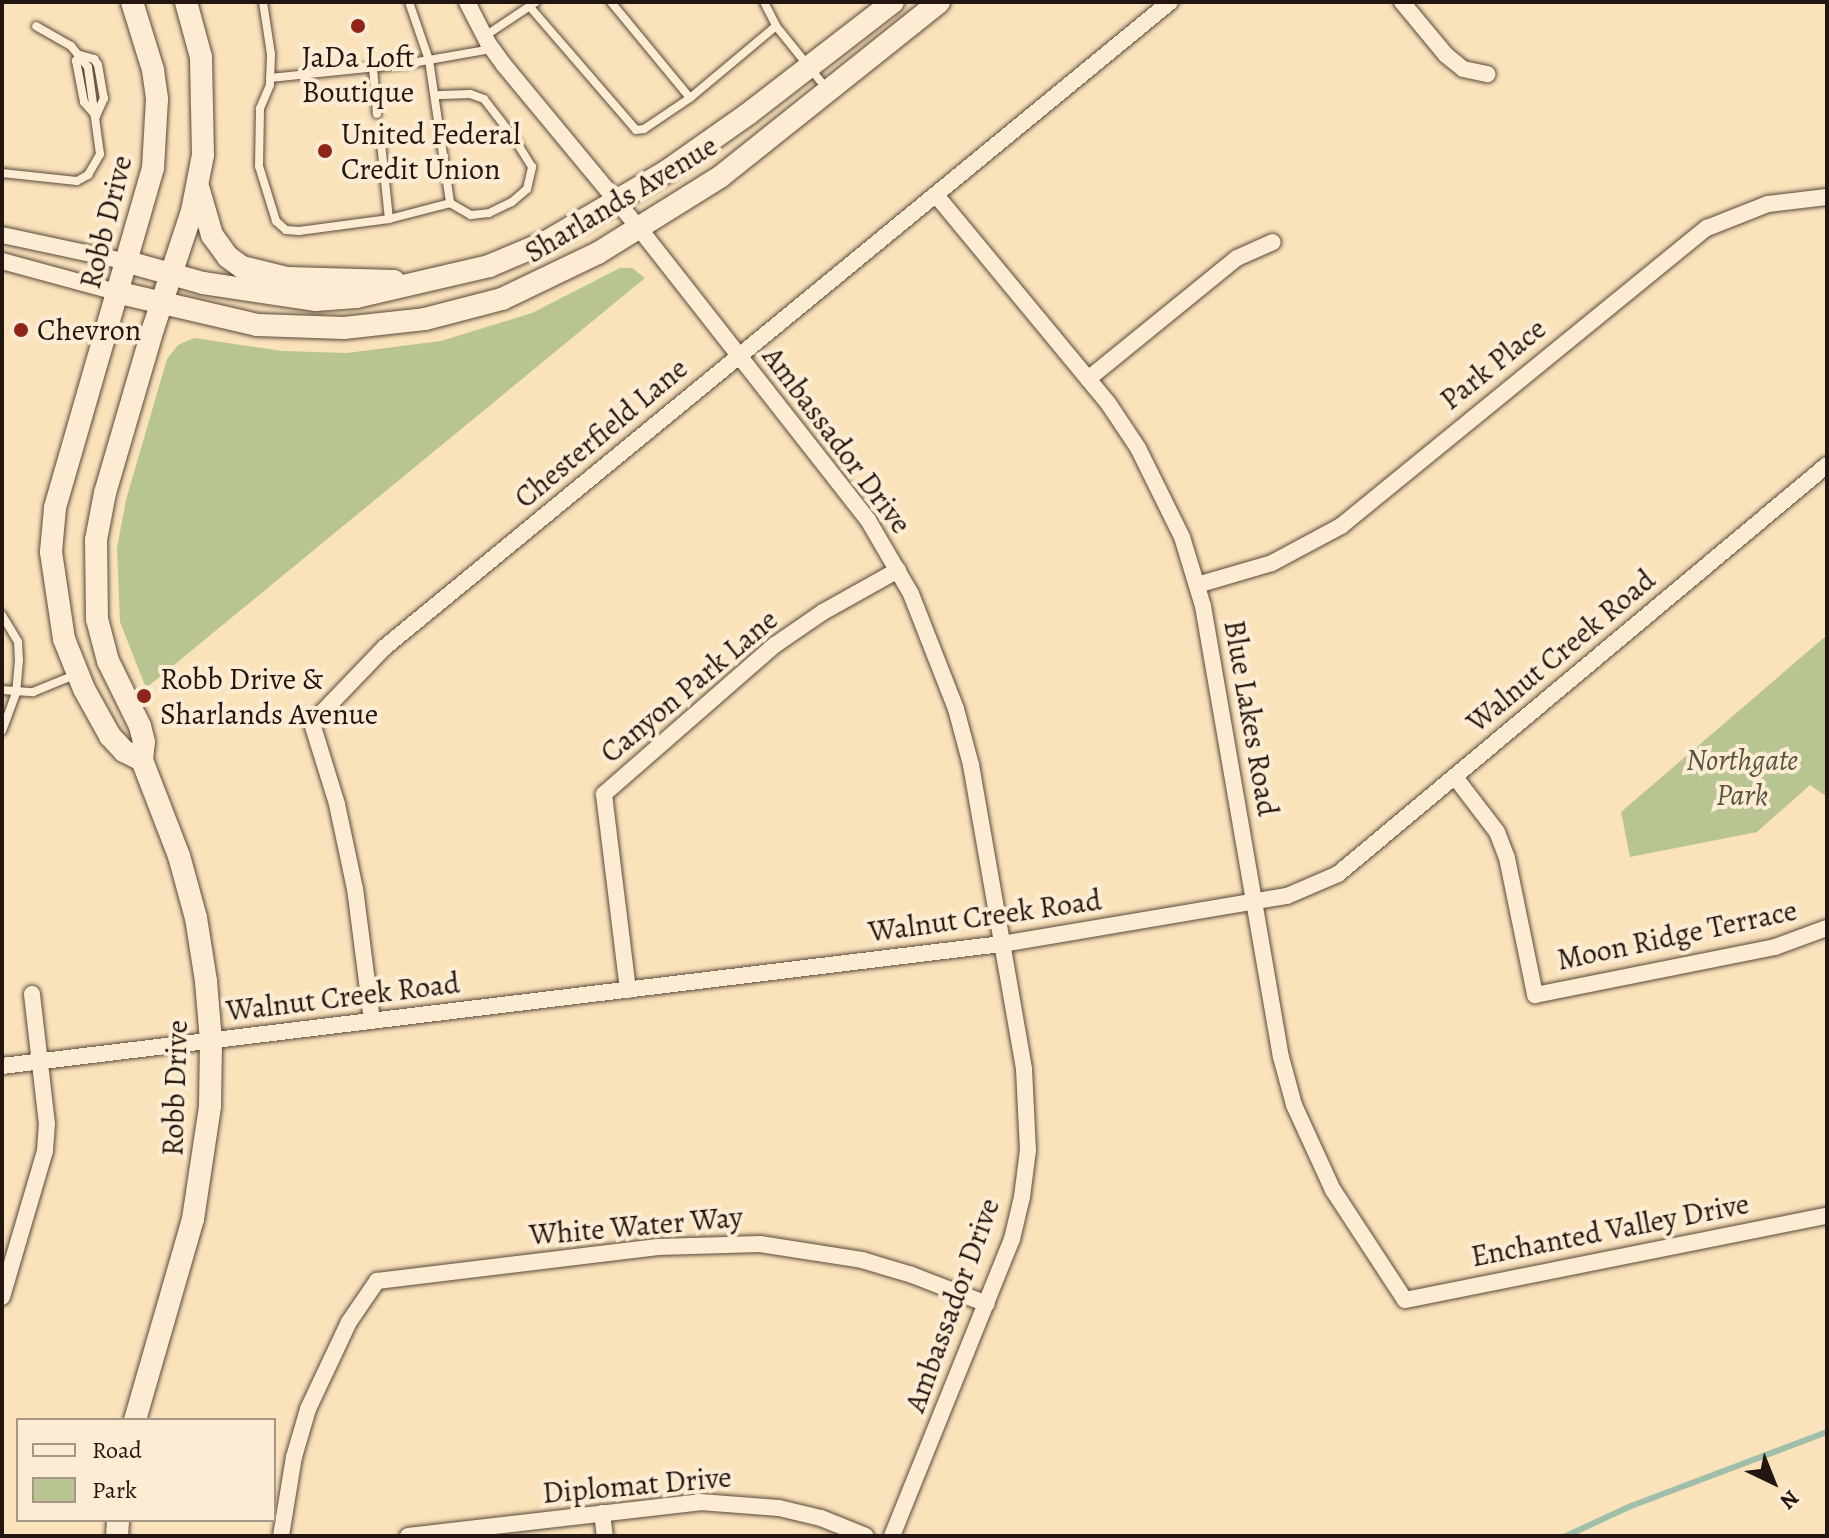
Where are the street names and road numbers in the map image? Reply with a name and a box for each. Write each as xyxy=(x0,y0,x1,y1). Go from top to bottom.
street label: Sharlands Avenue xyxy=(518,127,724,271)
street label: Robb Drive xyxy=(72,152,140,292)
street label: Park Place xyxy=(1433,310,1553,418)
street label: Ambassador Drive xyxy=(755,339,919,541)
street label: Chesterfield Lane xyxy=(507,350,695,516)
street label: Walnut Creek Road xyxy=(1459,562,1663,740)
street label: Canyon Park Lane xyxy=(593,601,785,771)
street label: Blue Lakes Road xyxy=(1216,617,1286,819)
street label: Walnut Creek Road xyxy=(866,882,1104,950)
street label: Moon Ridge Terrace xyxy=(1554,892,1800,978)
street label: Walnut Creek Road xyxy=(224,965,462,1029)
street label: Robb Drive xyxy=(155,1019,195,1157)
street label: Enchanted Valley Drive xyxy=(1468,1185,1752,1275)
street label: Ambassador Drive xyxy=(897,1193,1007,1417)
street label: White Water Way xyxy=(528,1199,744,1253)
street label: Diplomat Drive xyxy=(541,1459,733,1511)

